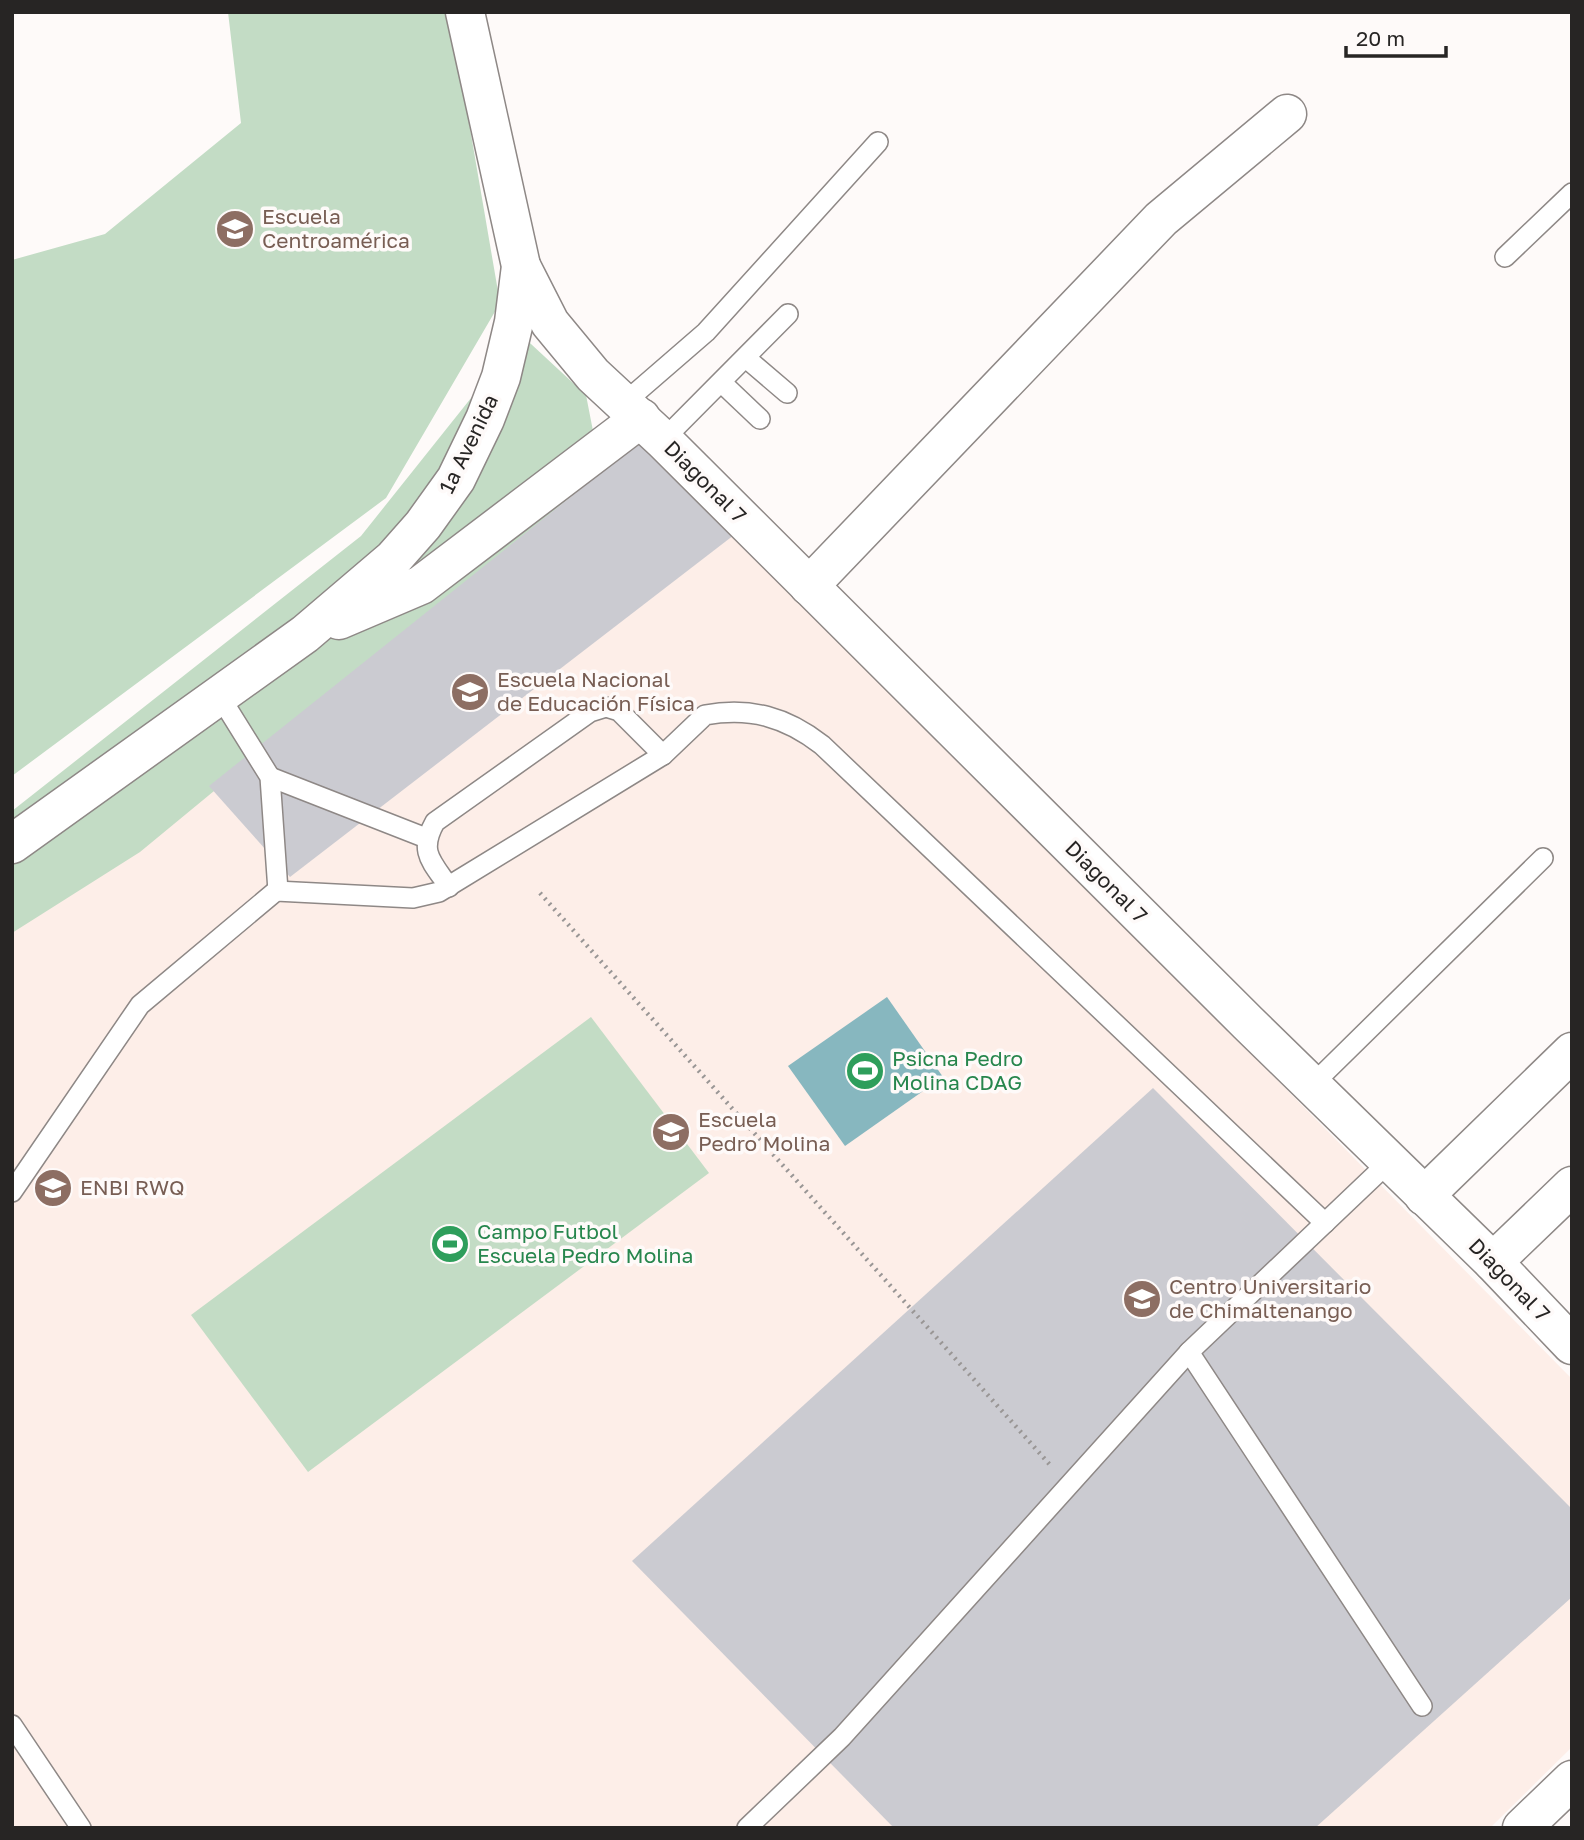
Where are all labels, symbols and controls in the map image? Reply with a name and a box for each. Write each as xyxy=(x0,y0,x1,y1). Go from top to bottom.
scale bar xyxy=(1346,14,1446,58)
text: 20 m xyxy=(1356,25,1405,51)
place label: Escuela Centroamérica xyxy=(262,203,410,253)
school or university icon: Escuela Centroamérica xyxy=(214,208,256,250)
street label: 1a Avenida xyxy=(433,390,503,497)
street label: Diagonal 7 xyxy=(659,435,752,528)
place label: Escuela Nacional de Educación Física xyxy=(497,666,695,716)
school or university icon: Escuela Nacional de Educación Física xyxy=(449,671,491,713)
street label: Diagonal 7 xyxy=(1060,835,1153,928)
place label: Psicna Pedro Molina CDAG xyxy=(892,1045,1023,1095)
sports icon: Psicna Pedro Molina CDAG xyxy=(844,1050,886,1092)
place label: Escuela Pedro Molina xyxy=(698,1106,830,1156)
school or university icon: Escuela Pedro Molina xyxy=(650,1111,692,1153)
school or university icon: ENBI RWQ xyxy=(32,1167,74,1209)
place label: ENBI RWQ xyxy=(80,1174,184,1200)
place label: Campo Futbol Escuela Pedro Molina xyxy=(477,1218,693,1268)
sports icon: Campo Futbol Escuela Pedro Molina xyxy=(429,1223,471,1265)
street label: Diagonal 7 xyxy=(1464,1232,1556,1326)
place label: Centro Universitario de Chimaltenango xyxy=(1169,1273,1371,1323)
school or university icon: Centro Universitario de Chimaltenango xyxy=(1121,1278,1163,1320)

